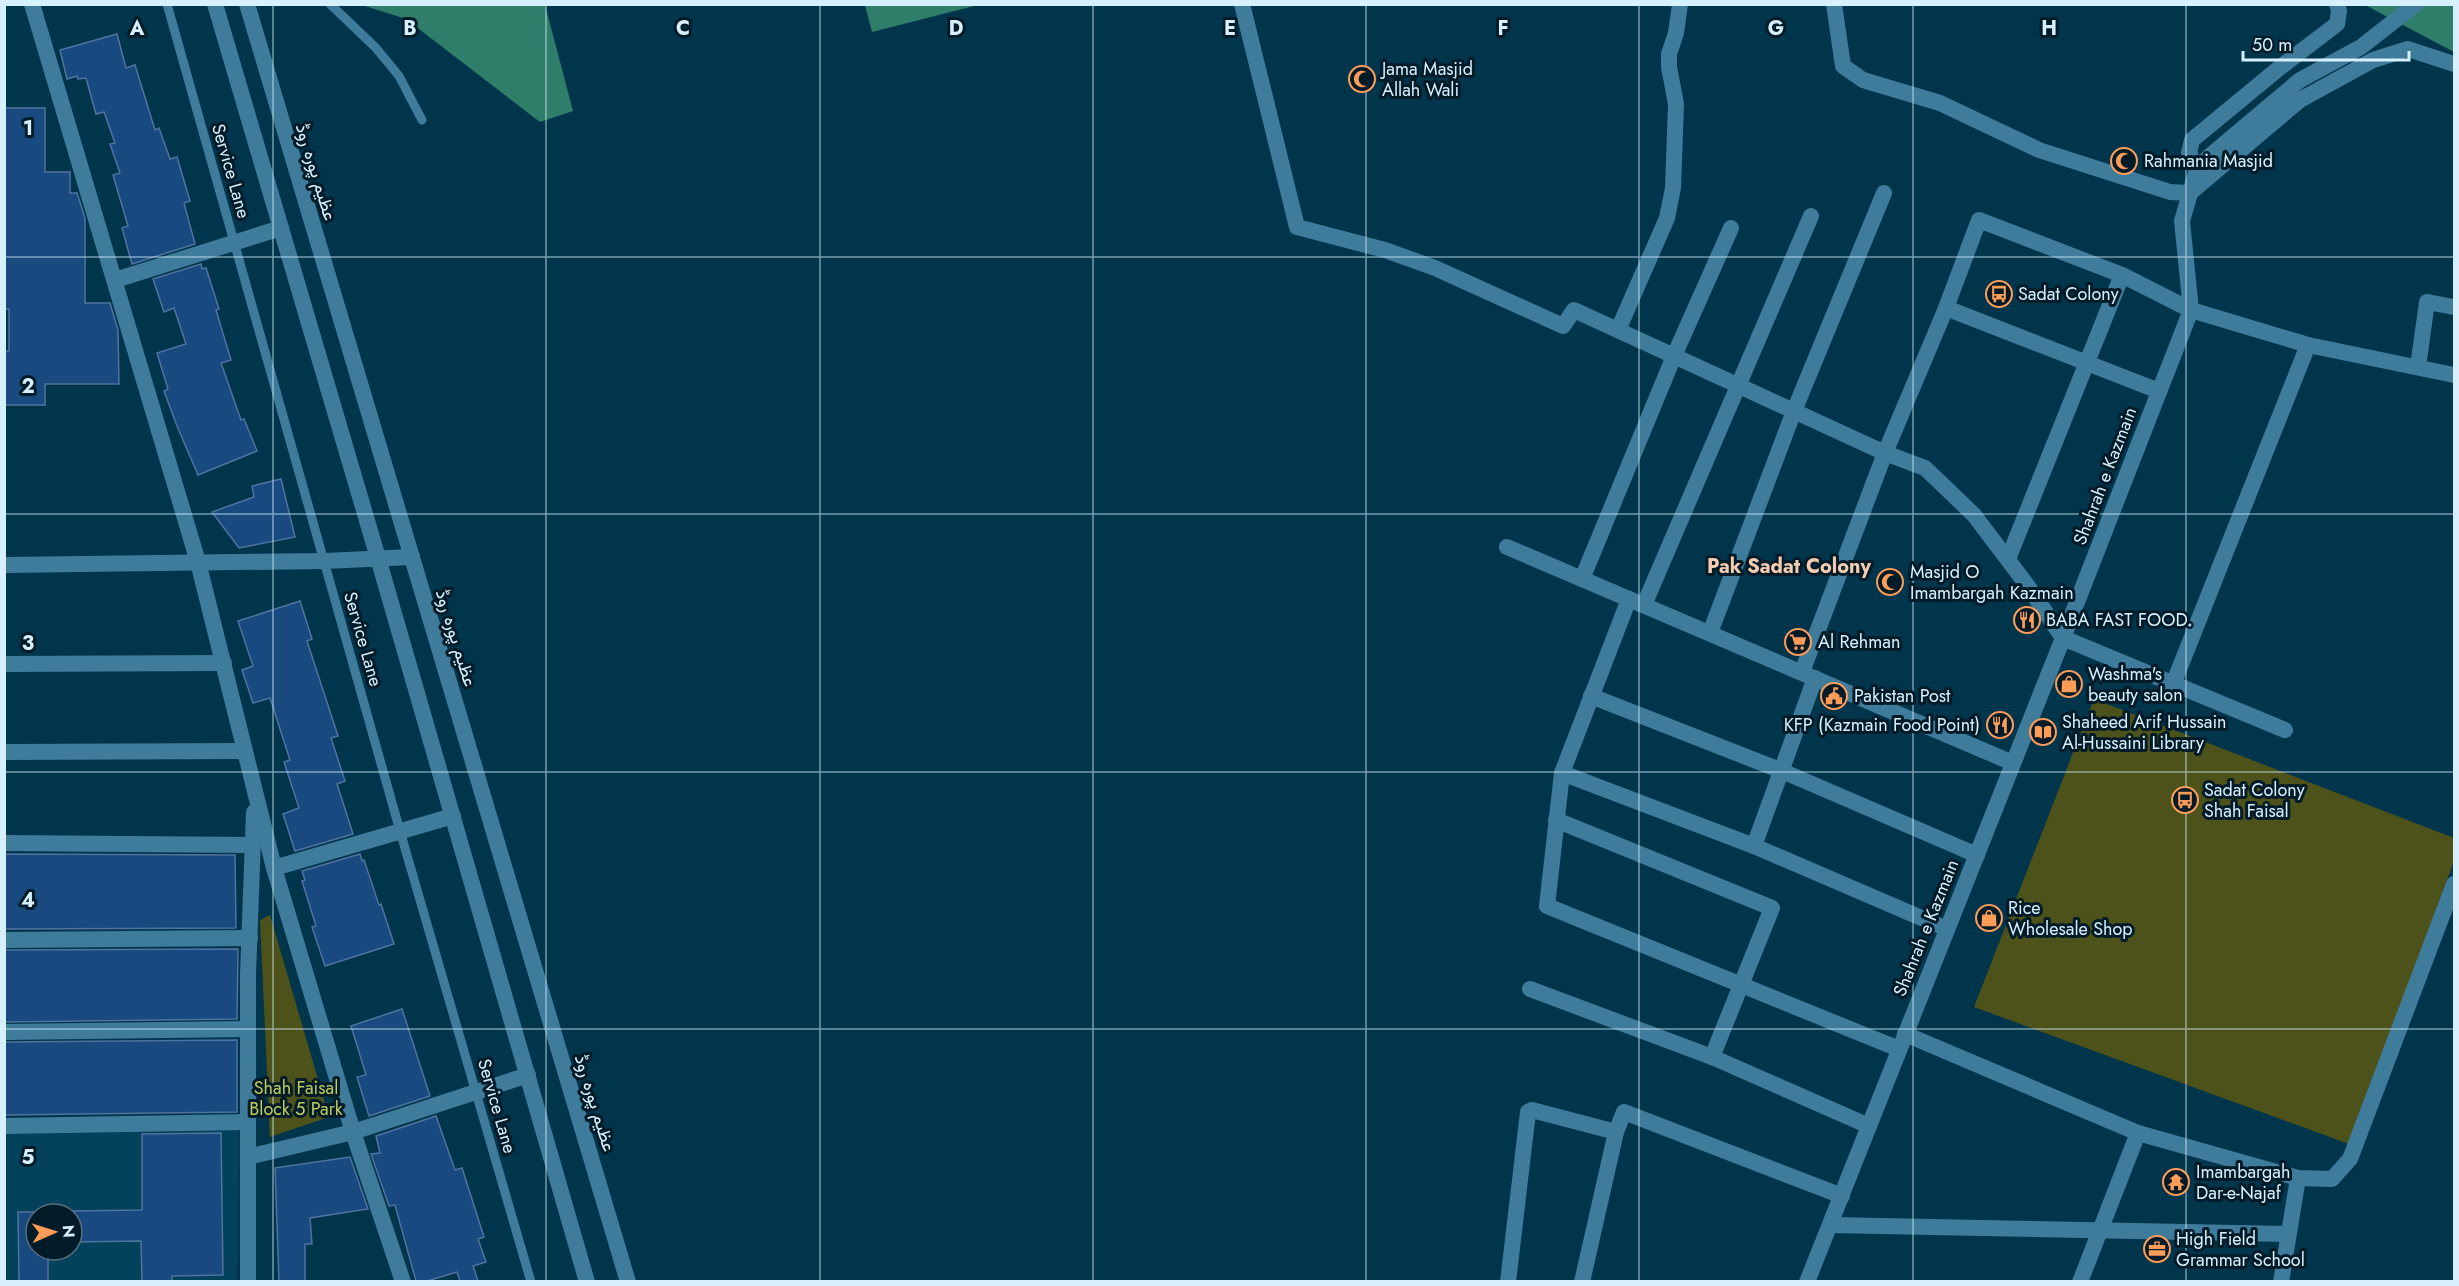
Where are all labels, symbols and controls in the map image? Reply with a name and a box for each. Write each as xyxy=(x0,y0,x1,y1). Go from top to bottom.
text: A xyxy=(129,14,145,43)
text: B xyxy=(403,14,417,43)
text: C xyxy=(676,14,690,43)
text: D xyxy=(949,14,963,43)
text: E xyxy=(1224,14,1236,43)
text: F xyxy=(1497,14,1509,43)
text: G xyxy=(1768,14,1784,43)
text: H xyxy=(2041,14,2057,43)
scale bar xyxy=(2243,24,2410,62)
text: 50 m xyxy=(2252,32,2292,58)
place label: Jama Masjid Allah Wali xyxy=(1380,56,1473,103)
mosque icon: Jama Masjid Allah Wali xyxy=(1347,64,1377,94)
text: 1 xyxy=(23,114,33,143)
street label: عظیم پورہ روڈ xyxy=(289,120,343,224)
street label: Service Lane xyxy=(205,121,257,221)
mosque icon: Rahmania Masjid xyxy=(2109,146,2139,176)
place label: Rahmania Masjid xyxy=(2144,148,2273,174)
bus stop icon: Sadat Colony xyxy=(1984,279,2014,309)
place label: Sadat Colony xyxy=(2018,281,2119,307)
text: 2 xyxy=(21,372,35,401)
street label: Shahrah e Kazmain xyxy=(2067,403,2143,549)
district label: Pak Sadat Colony xyxy=(1707,552,1871,581)
place label: Masjid O Imambargah Kazmain xyxy=(1910,559,2074,606)
mosque icon: Masjid O Imambargah Kazmain xyxy=(1875,567,1905,597)
street label: عظیم پورہ روڈ xyxy=(429,586,483,690)
street label: Service Lane xyxy=(337,589,389,689)
restaurant icon: BABA FAST FOOD. xyxy=(2012,605,2042,635)
place label: BABA FAST FOOD. xyxy=(2046,607,2193,633)
supermarket icon: Al Rehman xyxy=(1783,627,1813,657)
text: 3 xyxy=(22,629,34,658)
place label: Al Rehman xyxy=(1818,629,1900,655)
place label: Washma's beauty salon xyxy=(2088,661,2183,708)
shop icon: Washma's beauty salon xyxy=(2054,669,2084,699)
public building icon: Pakistan Post xyxy=(1819,681,1849,711)
place label: Pakistan Post xyxy=(1854,683,1951,709)
place label: Shaheed Arif Hussain Al-Hussaini Library xyxy=(2062,709,2227,756)
restaurant icon: KFP (Kazmain Food Point) xyxy=(1985,710,2015,740)
place label: KFP (Kazmain Food Point) xyxy=(1784,712,1980,738)
library icon: Shaheed Arif Hussain Al-Hussaini Library xyxy=(2028,717,2058,747)
place label: Sadat Colony Shah Faisal xyxy=(2204,777,2305,824)
bus stop icon: Sadat Colony Shah Faisal xyxy=(2170,785,2200,815)
street label: Shahrah e Kazmain xyxy=(1887,856,1965,1000)
text: 4 xyxy=(21,886,35,915)
place label: Rice Wholesale Shop xyxy=(2008,895,2133,942)
shop icon: Rice Wholesale Shop xyxy=(1974,903,2004,933)
street label: عظیم پورہ روڈ xyxy=(568,1051,622,1155)
street label: Service Lane xyxy=(471,1056,523,1156)
park label: Shah Faisal Block 5 Park xyxy=(249,1075,343,1122)
text: 5 xyxy=(22,1143,35,1172)
place label: Imambargah Dar-e-Najaf xyxy=(2196,1159,2290,1206)
temple icon: Imambargah Dar-e-Najaf xyxy=(2161,1167,2191,1197)
north arrow xyxy=(24,1202,84,1262)
text: N xyxy=(57,1224,80,1238)
place label: High Field Grammar School xyxy=(2176,1226,2305,1273)
office icon: High Field Grammar School xyxy=(2142,1234,2172,1264)

